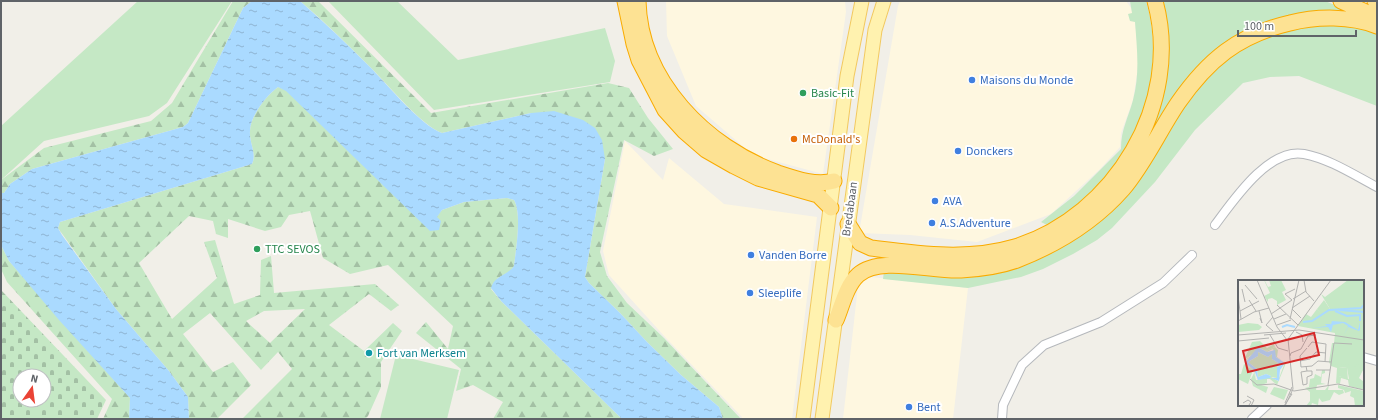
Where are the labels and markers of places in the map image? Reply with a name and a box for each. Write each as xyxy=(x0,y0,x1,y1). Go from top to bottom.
place label: Maisons du Monde xyxy=(980,72,1073,89)
marker: Maisons du Monde xyxy=(967,75,977,85)
place label: Basic-Fit xyxy=(811,85,854,102)
marker: Basic-Fit xyxy=(798,88,808,98)
place label: McDonald's xyxy=(802,131,860,148)
marker: McDonald's xyxy=(789,134,799,144)
place label: Donckers xyxy=(966,143,1013,160)
marker: Donckers xyxy=(953,146,963,156)
place label: AVA xyxy=(943,193,962,210)
marker: AVA xyxy=(930,196,940,206)
place label: A.S.Adventure xyxy=(940,215,1011,232)
marker: A.S.Adventure xyxy=(927,218,937,228)
place label: TTC SEVOS xyxy=(265,241,320,258)
marker: TTC SEVOS xyxy=(252,244,262,254)
place label: Vanden Borre xyxy=(759,247,827,264)
marker: Vanden Borre xyxy=(746,250,756,260)
place label: Sleeplife xyxy=(758,285,801,302)
marker: Sleeplife xyxy=(745,288,755,298)
place label: Fort van Merksem xyxy=(377,345,466,362)
marker: Fort van Merksem xyxy=(364,348,374,358)
place label: Bent xyxy=(917,399,941,416)
marker: Bent xyxy=(904,402,914,412)

